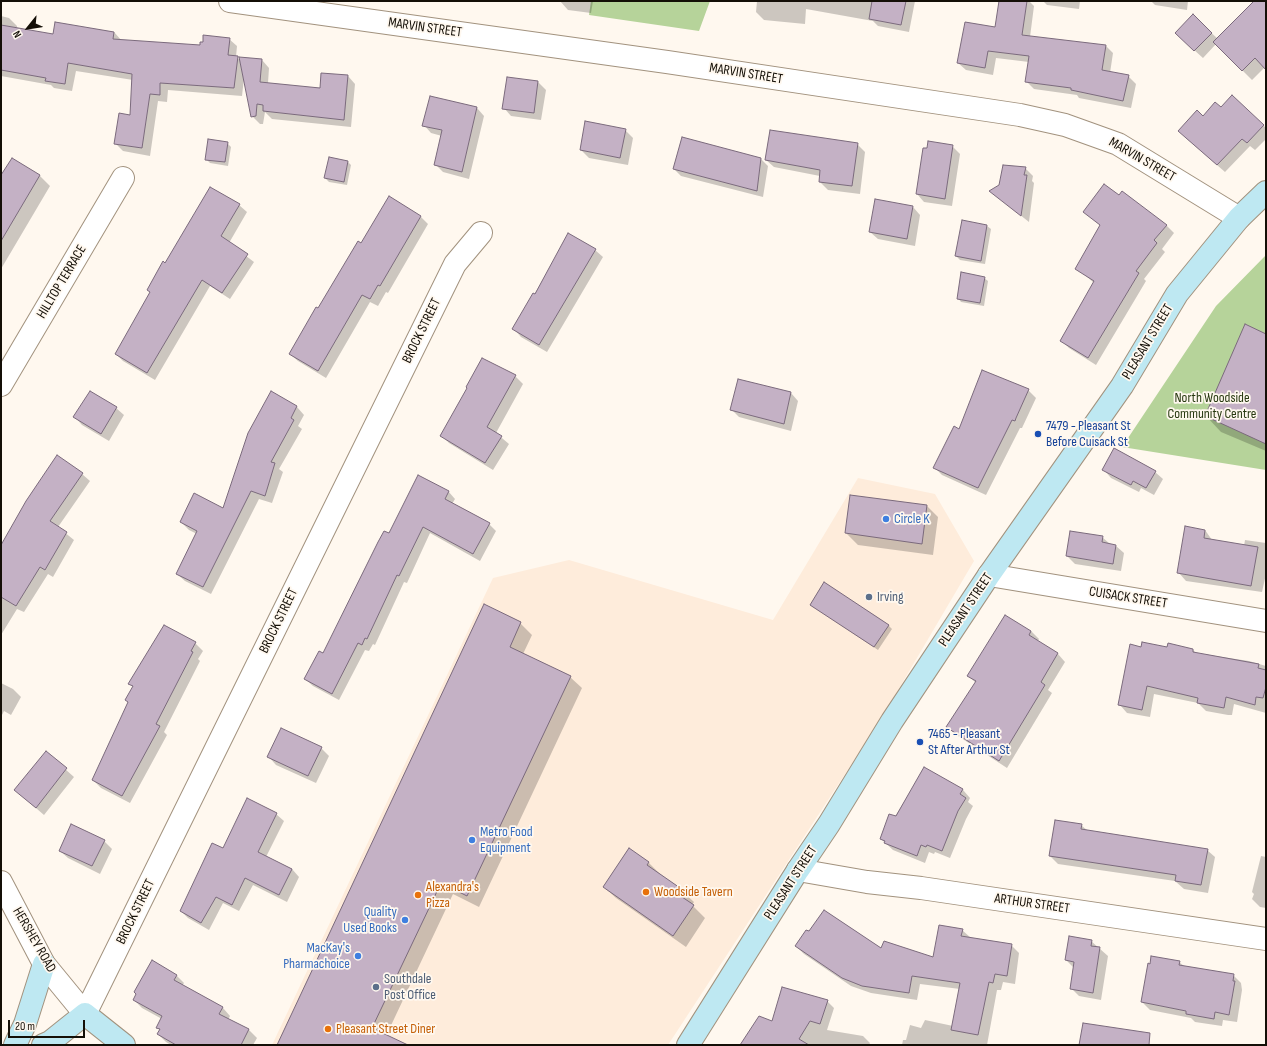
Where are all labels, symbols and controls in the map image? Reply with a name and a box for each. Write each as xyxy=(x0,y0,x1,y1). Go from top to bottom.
north arrow xyxy=(8,8,48,48)
street label: MARVIN STREET xyxy=(387,15,463,41)
text: N xyxy=(10,28,24,40)
street label: MARVIN STREET xyxy=(708,60,784,88)
street label: MARVIN STREET xyxy=(1106,134,1178,186)
street label: HILLTOP TERRACE xyxy=(34,242,90,322)
street label: BROCK STREET xyxy=(399,296,445,366)
street label: PLEASANT STREET xyxy=(1119,301,1177,383)
park label: North Woodside Community Centre xyxy=(1168,390,1256,422)
place label: 7479 - Pleasant St Before Cuisack St xyxy=(1046,418,1131,450)
marker: 7479 - Pleasant St Before Cuisack St xyxy=(1033,429,1043,439)
place label: Circle K xyxy=(894,511,930,527)
marker: Circle K xyxy=(881,514,891,524)
street label: PLEASANT STREET xyxy=(935,570,997,650)
street label: CUISACK STREET xyxy=(1088,584,1168,612)
street label: BROCK STREET xyxy=(256,586,302,656)
place label: Irving xyxy=(877,589,904,605)
marker: Irving xyxy=(864,592,874,602)
place label: 7465 - Pleasant St After Arthur St xyxy=(928,726,1010,758)
marker: 7465 - Pleasant St After Arthur St xyxy=(915,737,925,747)
place label: Metro Food Equipment xyxy=(480,824,533,856)
marker: Metro Food Equipment xyxy=(467,835,477,845)
street label: PLEASANT STREET xyxy=(761,843,821,923)
street label: BROCK STREET xyxy=(113,877,159,947)
place label: Alexandra's Pizza xyxy=(426,879,479,912)
place label: Woodside Tavern xyxy=(654,884,733,900)
marker: Woodside Tavern xyxy=(641,887,651,897)
marker: Alexandra's Pizza xyxy=(413,890,423,900)
street label: ARTHUR STREET xyxy=(993,890,1071,918)
street label: HERSHEY ROAD xyxy=(9,904,59,976)
place label: Quality Used Books xyxy=(343,904,397,936)
marker: Quality Used Books xyxy=(400,915,410,925)
place label: MacKay's Pharmachoice xyxy=(283,940,350,972)
marker: MacKay's Pharmachoice xyxy=(353,951,363,961)
place label: Southdale Post Office xyxy=(384,971,436,1004)
marker: Southdale Post Office xyxy=(371,982,381,992)
scale bar xyxy=(10,1012,87,1038)
text: 20 m xyxy=(15,1019,35,1034)
place label: Pleasant Street Diner xyxy=(336,1021,435,1037)
marker: Pleasant Street Diner xyxy=(323,1024,333,1034)

